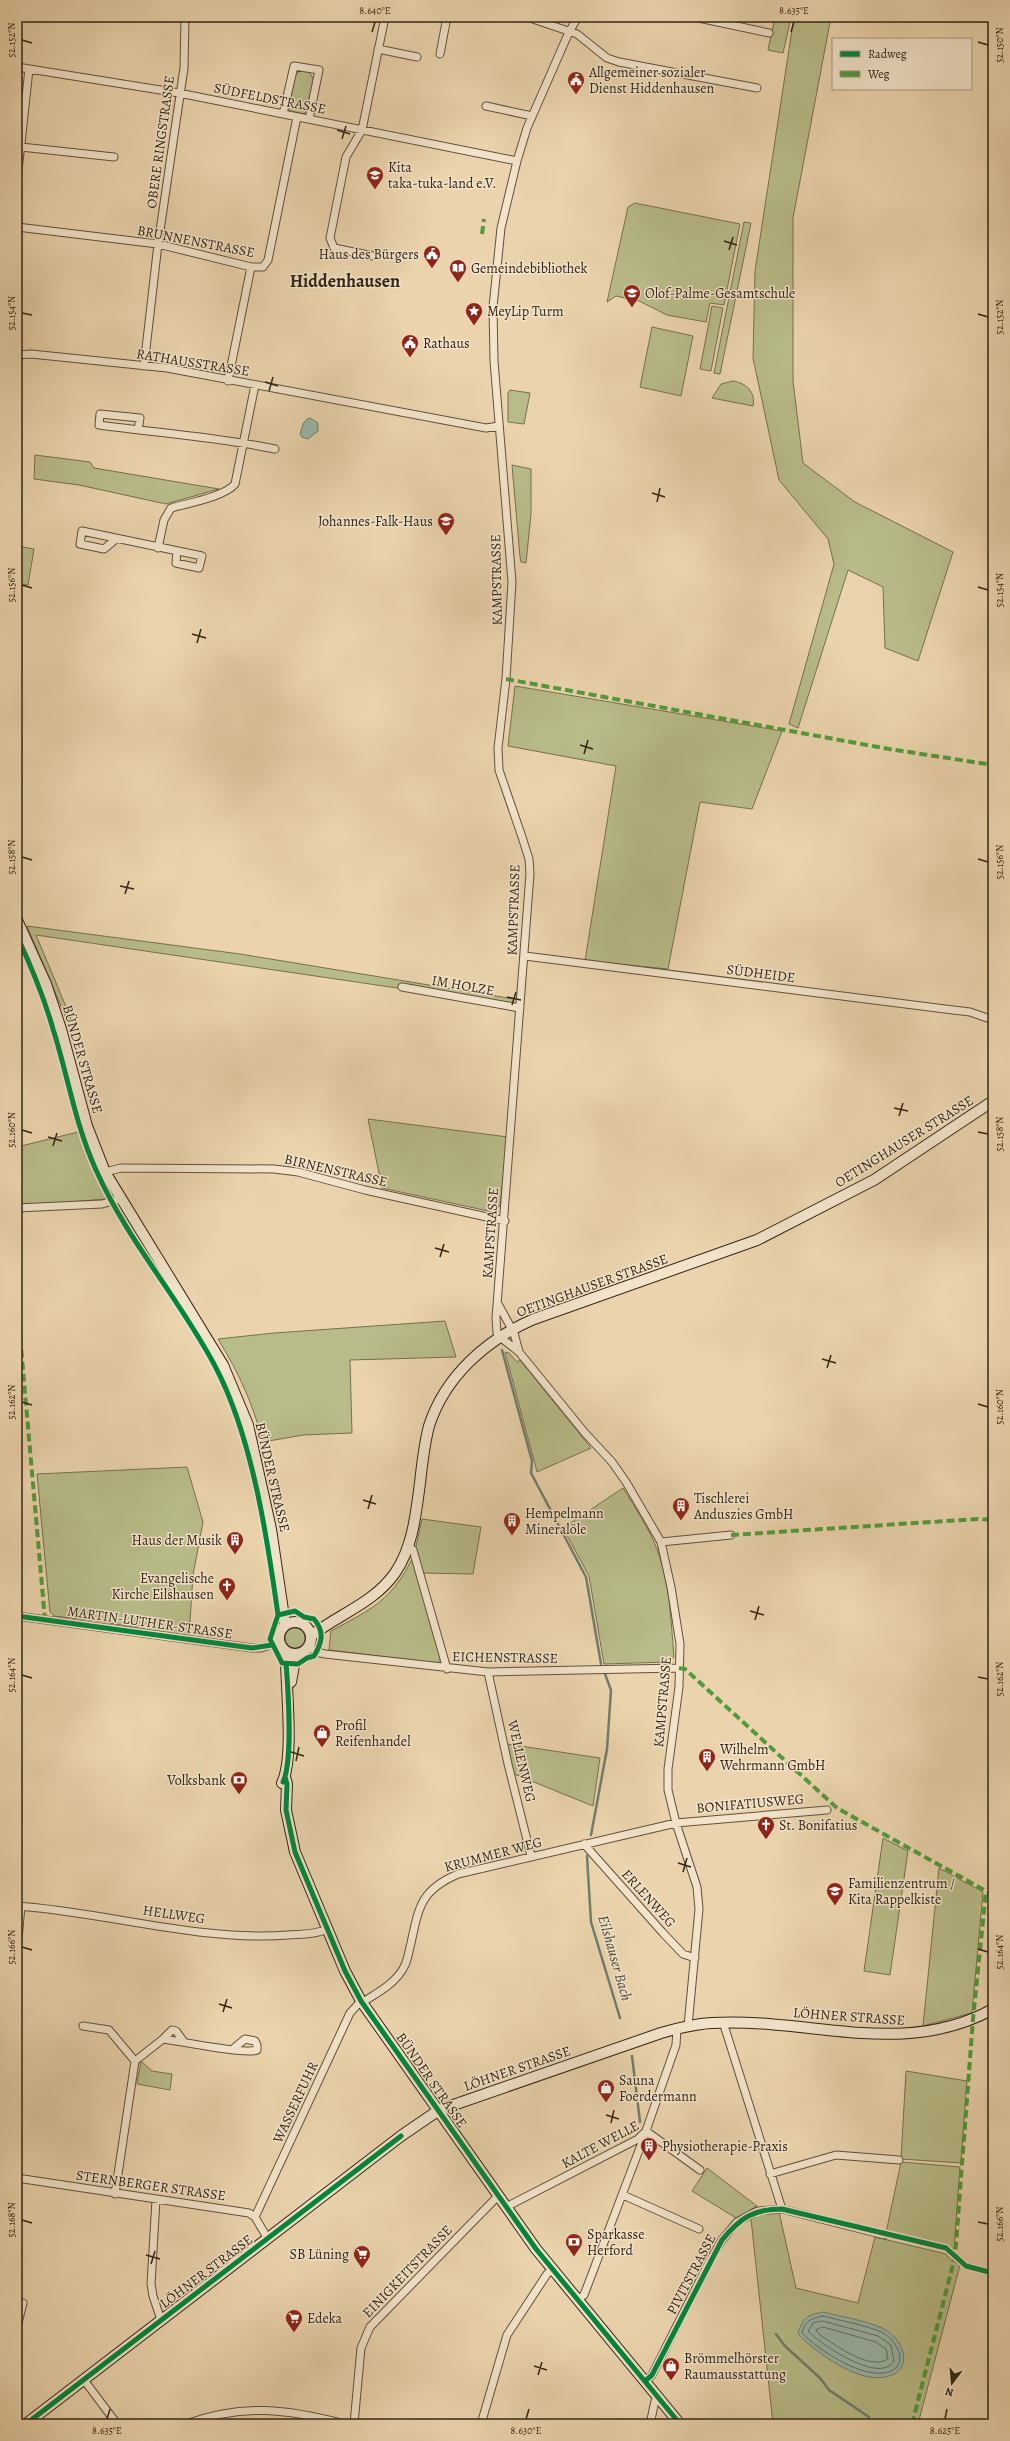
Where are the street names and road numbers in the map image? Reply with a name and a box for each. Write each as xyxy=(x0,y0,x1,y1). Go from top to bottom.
street label: OBERE RINGSTRASSE xyxy=(142,74,179,210)
street label: SÜDFELDSTRASSE xyxy=(212,78,328,119)
street label: BRUNNENSTRASSE xyxy=(135,221,256,262)
street label: RATHAUSSTRASSE xyxy=(135,344,251,381)
street label: KAMPSTRASSE xyxy=(486,534,507,626)
street label: KAMPSTRASSE xyxy=(502,864,525,956)
street label: SÜDHEIDE xyxy=(726,960,796,987)
street label: IM HOLZE xyxy=(430,971,496,1000)
street label: BÜNDER STRASSE xyxy=(58,1003,107,1116)
street label: OETINGHAUSER STRASSE xyxy=(831,1091,977,1192)
street label: BIRNENSTRASSE xyxy=(282,1149,389,1192)
street label: KAMPSTRASSE xyxy=(478,1187,503,1279)
street label: OETINGHAUSER STRASSE xyxy=(514,1249,671,1322)
street label: BÜNDER STRASSE xyxy=(251,1420,294,1534)
street label: MARTIN-LUTHER-STRASSE xyxy=(66,1601,234,1644)
street label: EICHENSTRASSE xyxy=(452,1647,558,1668)
street label: KAMPSTRASSE xyxy=(649,1656,676,1748)
street label: WELLENWEG xyxy=(503,1717,540,1804)
street label: BONIFATIUSWEG xyxy=(695,1789,805,1818)
street label: KRUMMER WEG xyxy=(442,1832,544,1877)
street label: ERLENWEG xyxy=(617,1865,680,1932)
street label: HELLWEG xyxy=(142,1901,206,1928)
street label: LÖHNER STRASSE xyxy=(792,2003,905,2030)
street label: BÜNDER STRASSE xyxy=(392,2029,472,2132)
street label: LÖHNER STRASSE xyxy=(461,2041,573,2096)
street label: WASSERFUHR xyxy=(268,2058,323,2147)
street label: KALTE WELLE xyxy=(558,2116,642,2173)
street label: STERNBERGER STRASSE xyxy=(75,2166,227,2205)
street label: EINIGKEITSTRASSE xyxy=(358,2221,457,2322)
street label: LÖHNER STRASSE xyxy=(156,2230,257,2313)
street label: PIVITSTRASSE xyxy=(662,2231,721,2318)

